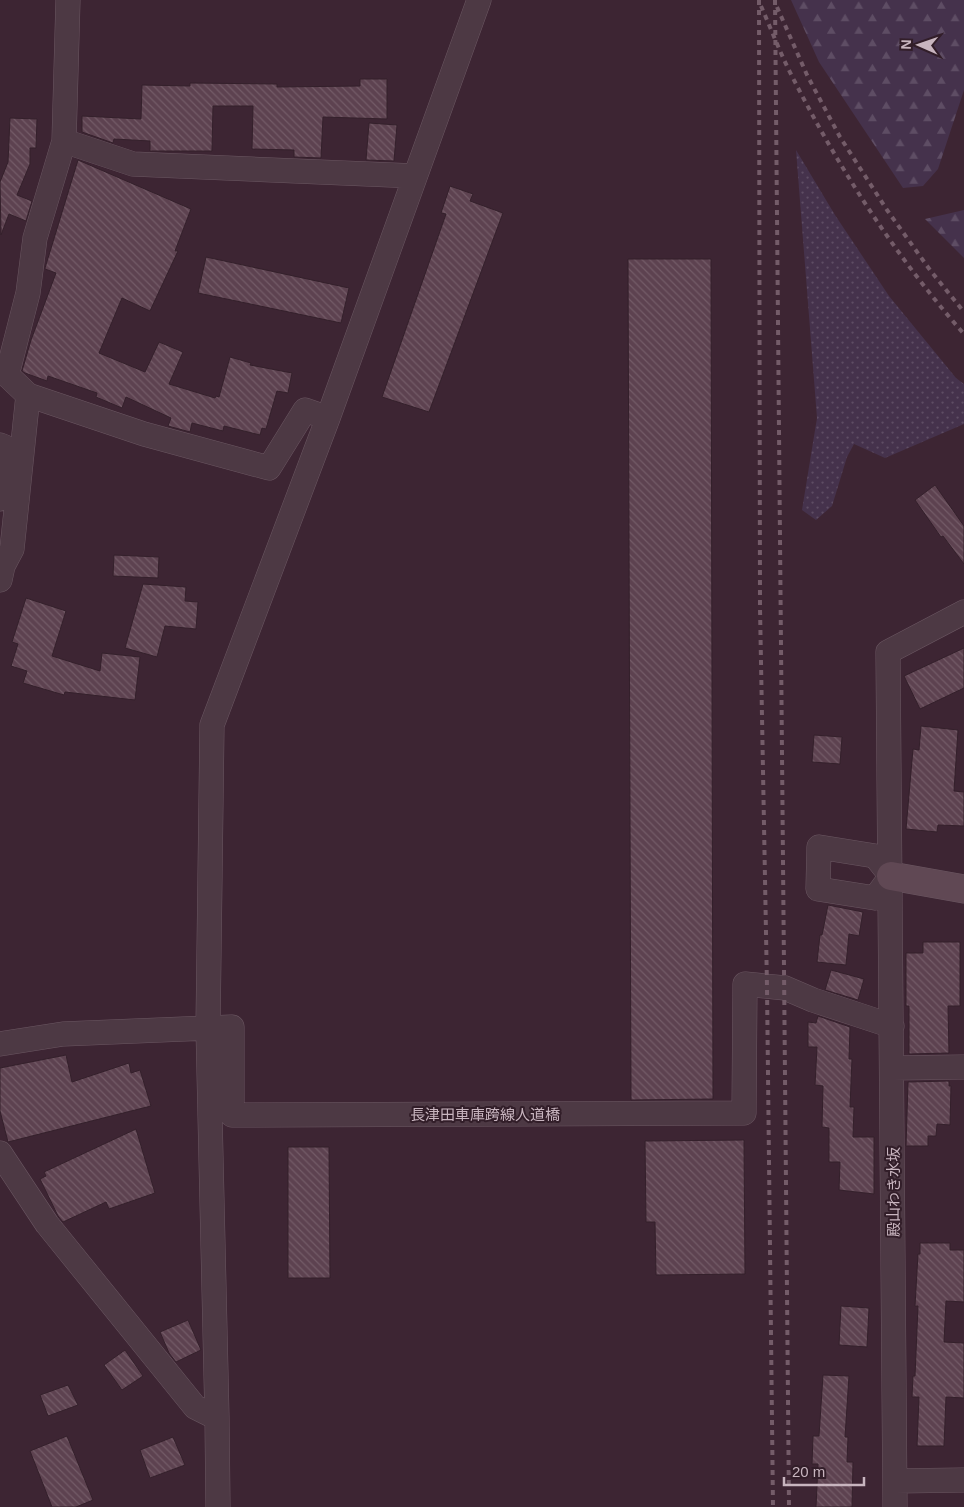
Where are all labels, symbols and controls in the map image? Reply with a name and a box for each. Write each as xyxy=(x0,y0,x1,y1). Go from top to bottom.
north arrow xyxy=(894,20,944,70)
text: N xyxy=(898,39,914,50)
street label: 長津田車庫跨線人道橋 xyxy=(410,1106,560,1123)
street label: 殿山わき水坂 xyxy=(885,1147,902,1237)
scale bar xyxy=(784,1454,864,1486)
text: 20 m xyxy=(792,1463,825,1480)

